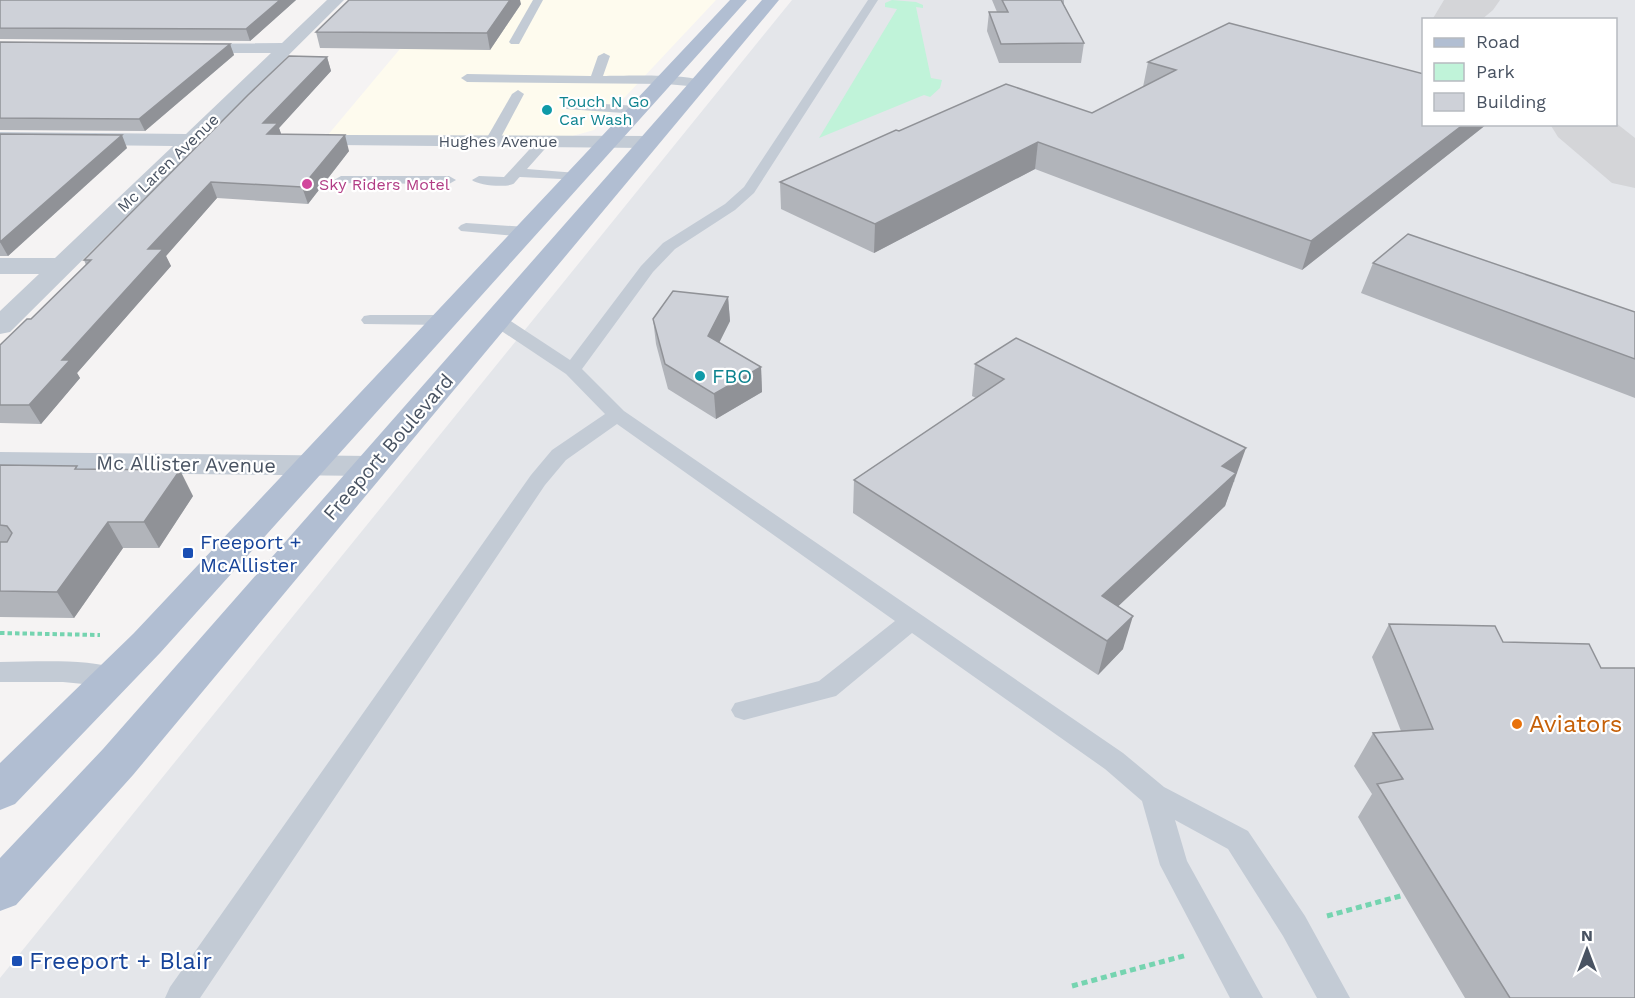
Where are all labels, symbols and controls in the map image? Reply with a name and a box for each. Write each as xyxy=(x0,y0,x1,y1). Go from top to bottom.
legend xyxy=(1422,18,1617,126)
text: Road xyxy=(1476,31,1520,52)
text: Park xyxy=(1476,61,1515,82)
text: Building xyxy=(1476,91,1546,112)
place label: Touch N Go Car Wash xyxy=(559,92,649,129)
marker: Touch N Go Car Wash xyxy=(540,103,554,117)
street label: Mc Laren Avenue xyxy=(113,110,223,216)
street label: Hughes Avenue xyxy=(439,132,557,151)
place label: Sky Riders Motel xyxy=(319,175,450,194)
marker: Sky Riders Motel xyxy=(300,177,314,191)
place label: FBO xyxy=(712,364,752,388)
street label: Freeport Boulevard xyxy=(318,369,458,525)
marker: FBO xyxy=(693,369,707,383)
street label: Mc Allister Avenue xyxy=(96,450,276,478)
place label: Freeport + McAllister xyxy=(200,530,302,577)
marker: Freeport + McAllister xyxy=(181,546,195,560)
place label: Aviators xyxy=(1529,710,1622,738)
marker: Aviators xyxy=(1510,717,1524,731)
north arrow xyxy=(1557,920,1617,980)
text: N xyxy=(1581,926,1593,945)
place label: Freeport + Blair xyxy=(29,947,212,975)
marker: Freeport + Blair xyxy=(10,954,24,968)

